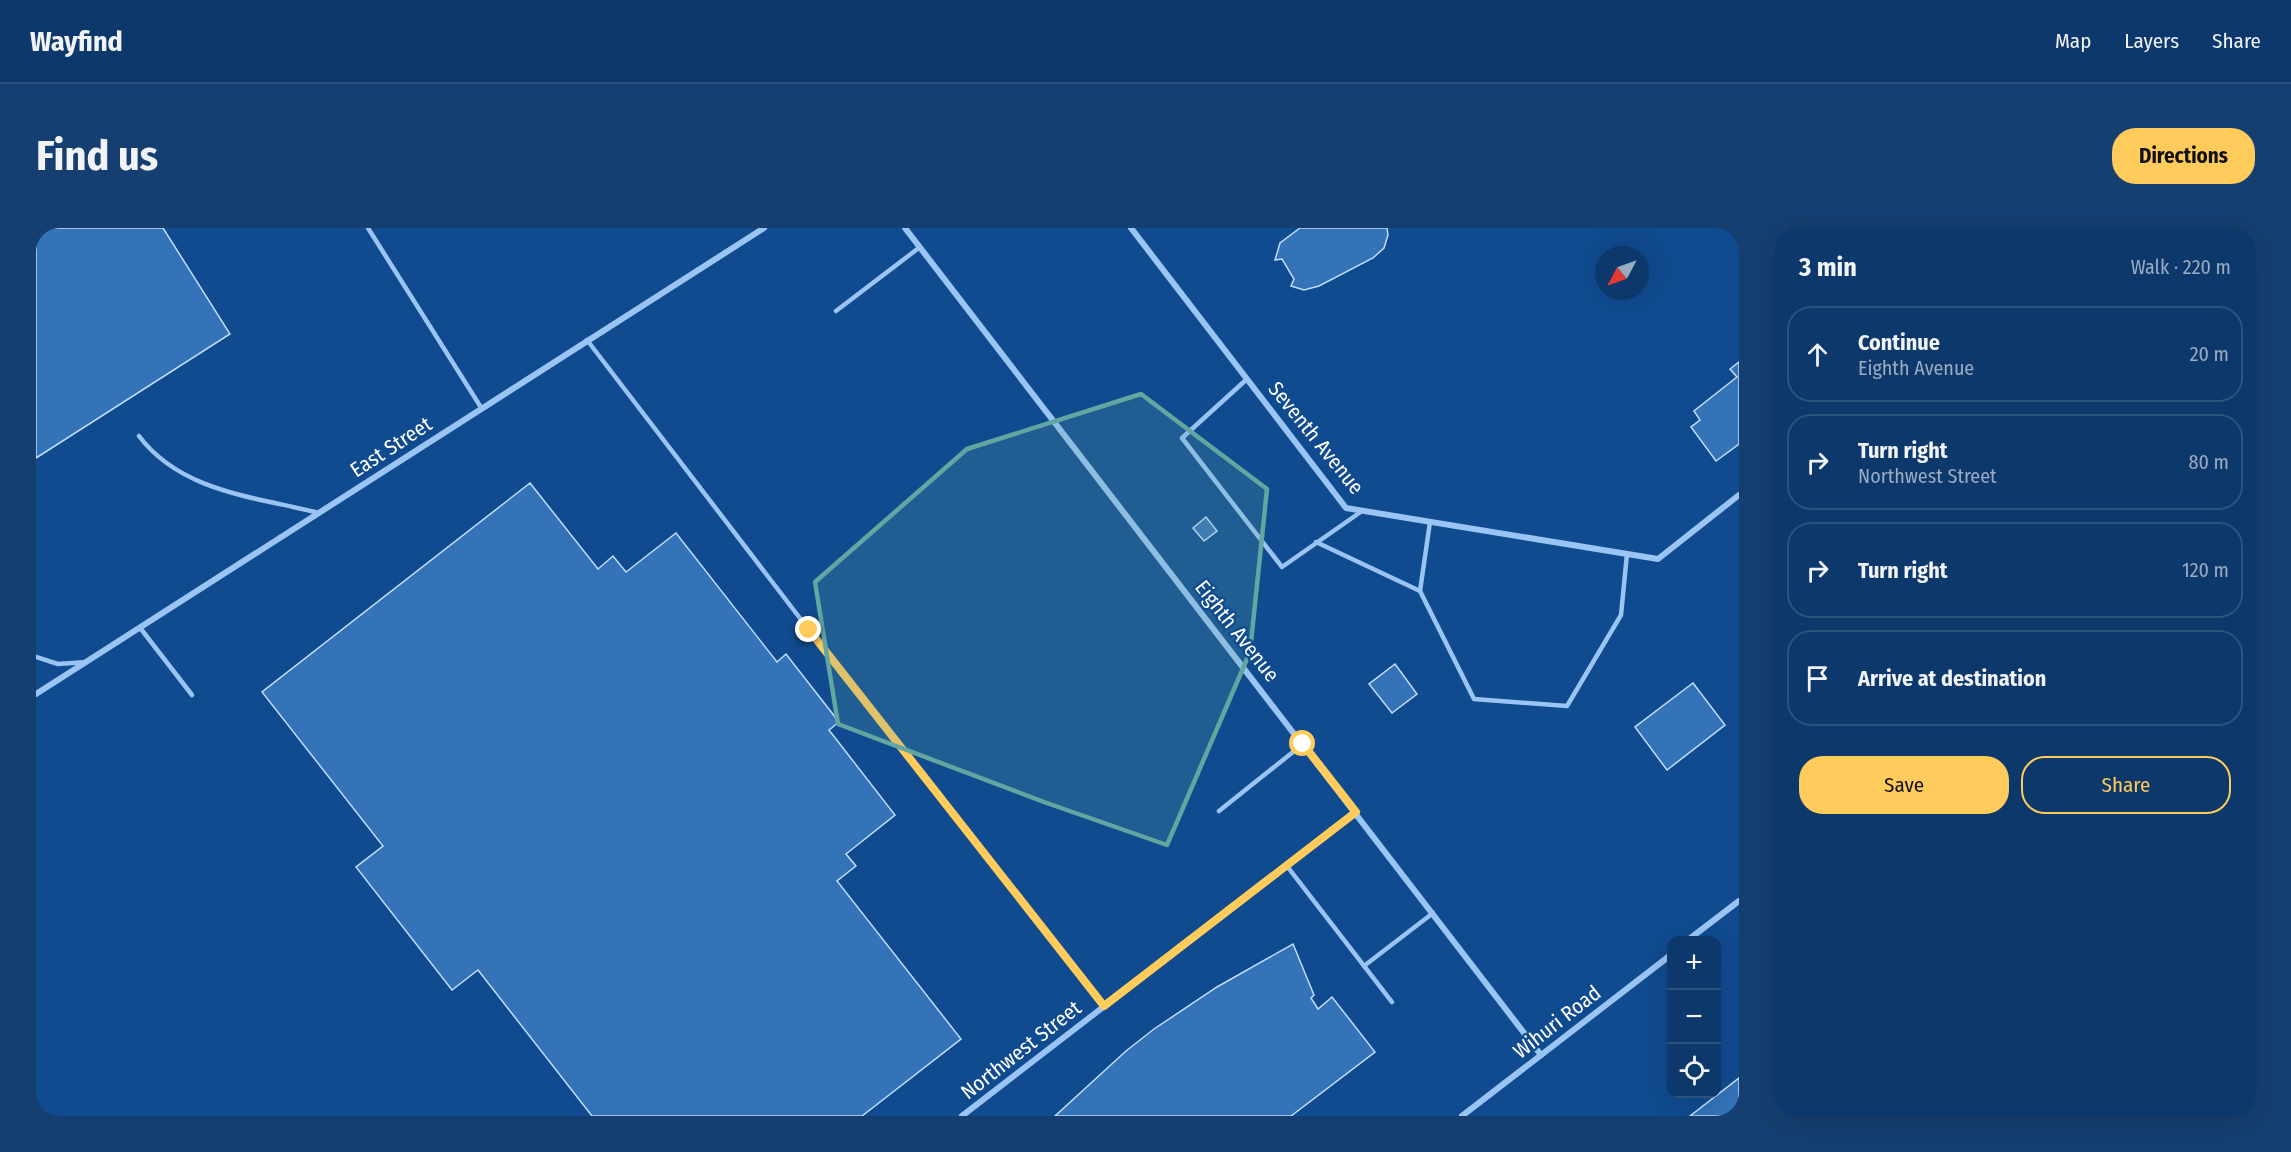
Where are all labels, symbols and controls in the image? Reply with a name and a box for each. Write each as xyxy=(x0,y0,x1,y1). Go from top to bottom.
text: Wayfind xyxy=(30,25,123,58)
text: Map xyxy=(2055,28,2091,54)
text: Layers xyxy=(2124,28,2179,54)
text: Share xyxy=(2212,28,2261,54)
button: Directions xyxy=(2112,128,2255,184)
text: Find us xyxy=(36,131,158,181)
north arrow xyxy=(1595,246,1649,300)
text: 3 min xyxy=(1799,252,1857,283)
text: Walk · 220 m xyxy=(2131,255,2231,279)
text: Continue xyxy=(1858,329,1940,356)
icon: ahead xyxy=(1801,338,1834,371)
text: 20 m xyxy=(2190,342,2229,366)
text: Eighth Avenue xyxy=(1858,356,1974,380)
street label: Seventh Avenue xyxy=(1263,376,1369,500)
street label: East Street xyxy=(345,411,437,483)
text: Turn right xyxy=(1858,437,1947,464)
icon: right xyxy=(1801,446,1834,479)
text: 80 m xyxy=(2189,450,2229,474)
text: Northwest Street xyxy=(1858,464,1997,488)
icon: right xyxy=(1801,554,1834,587)
text: Turn right xyxy=(1858,557,1947,584)
text: 120 m xyxy=(2182,558,2229,582)
street label: Eighth Avenue xyxy=(1189,575,1285,687)
route end xyxy=(795,616,821,642)
icon: arrive xyxy=(1801,662,1834,695)
text: Arrive at destination xyxy=(1858,665,2046,692)
route start xyxy=(1289,730,1315,756)
button: Save xyxy=(1799,756,2009,814)
button: Share xyxy=(2021,756,2231,814)
map controls xyxy=(1667,936,1721,1098)
button: + xyxy=(1667,936,1721,990)
street label: Wihuri Road xyxy=(1508,980,1606,1064)
button: − xyxy=(1667,990,1721,1044)
street label: Northwest Street xyxy=(956,995,1086,1105)
button: locate xyxy=(1667,1044,1721,1098)

